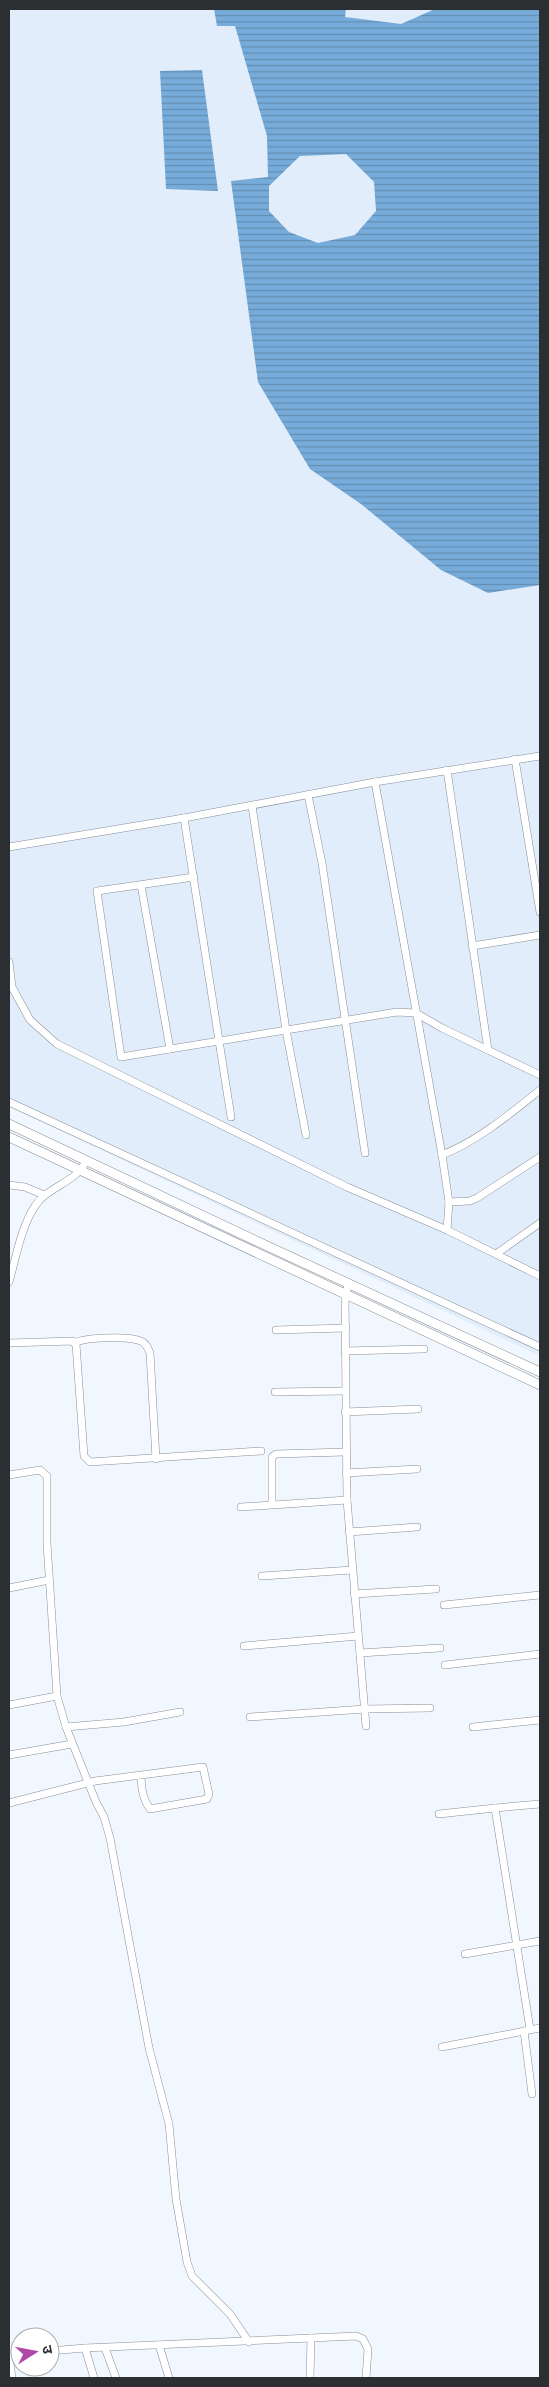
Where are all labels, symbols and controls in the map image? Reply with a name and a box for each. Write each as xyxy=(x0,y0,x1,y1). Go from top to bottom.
north arrow xyxy=(10,2327,60,2377)
text: उ xyxy=(38,2344,58,2356)

